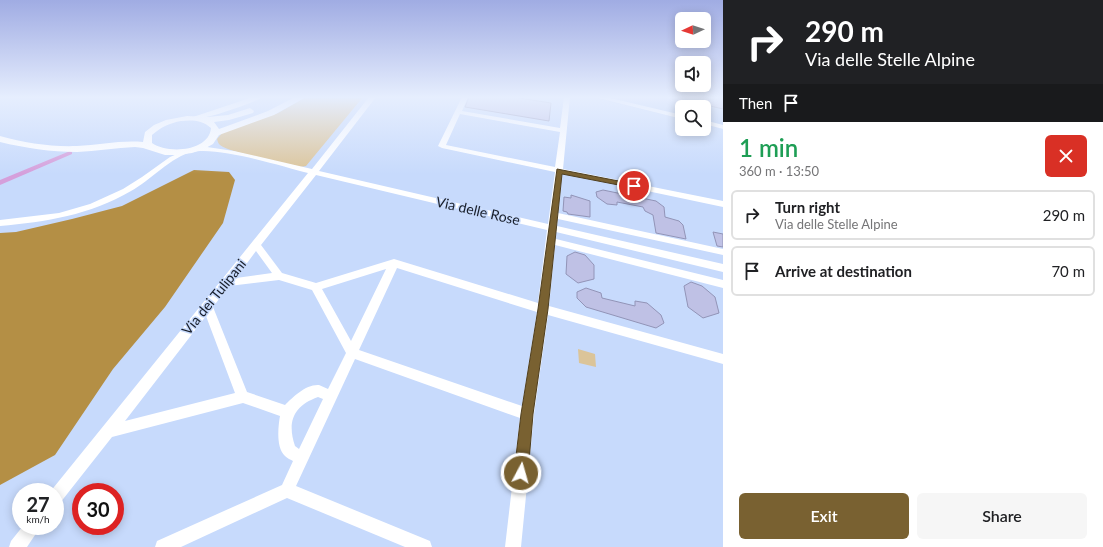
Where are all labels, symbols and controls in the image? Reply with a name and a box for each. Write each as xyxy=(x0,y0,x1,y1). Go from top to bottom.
north arrow xyxy=(675,12,711,48)
map controls xyxy=(675,12,711,136)
text: 290 m xyxy=(805,14,884,48)
icon: right xyxy=(739,16,791,68)
text: Via delle Stelle Alpine xyxy=(805,48,975,70)
button: sound xyxy=(675,56,711,92)
icon: arrive xyxy=(780,92,802,114)
text: Then xyxy=(739,94,772,112)
button: search xyxy=(675,100,711,136)
text: 1 min xyxy=(739,133,798,162)
button: close xyxy=(1045,135,1087,177)
text: 360 m · 13:50 xyxy=(739,163,819,179)
pin xyxy=(617,169,651,203)
icon: arrive xyxy=(623,175,645,197)
street label: Via delle Rose xyxy=(434,193,522,228)
text: Turn right xyxy=(775,198,840,216)
icon: right xyxy=(741,204,763,226)
text: 290 m xyxy=(1043,206,1085,224)
text: Via delle Stelle Alpine xyxy=(775,216,898,232)
street label: Via dei Tulipani xyxy=(178,255,249,338)
icon: arrive xyxy=(741,260,763,282)
text: Arrive at destination xyxy=(775,262,912,280)
text: 70 m xyxy=(1051,262,1085,280)
position arrow xyxy=(500,452,542,494)
speed limit sign: 30 xyxy=(72,483,124,535)
text: 27 xyxy=(26,492,50,516)
button: Exit xyxy=(739,493,909,539)
button: Share xyxy=(917,493,1087,539)
text: km/h xyxy=(26,513,50,525)

